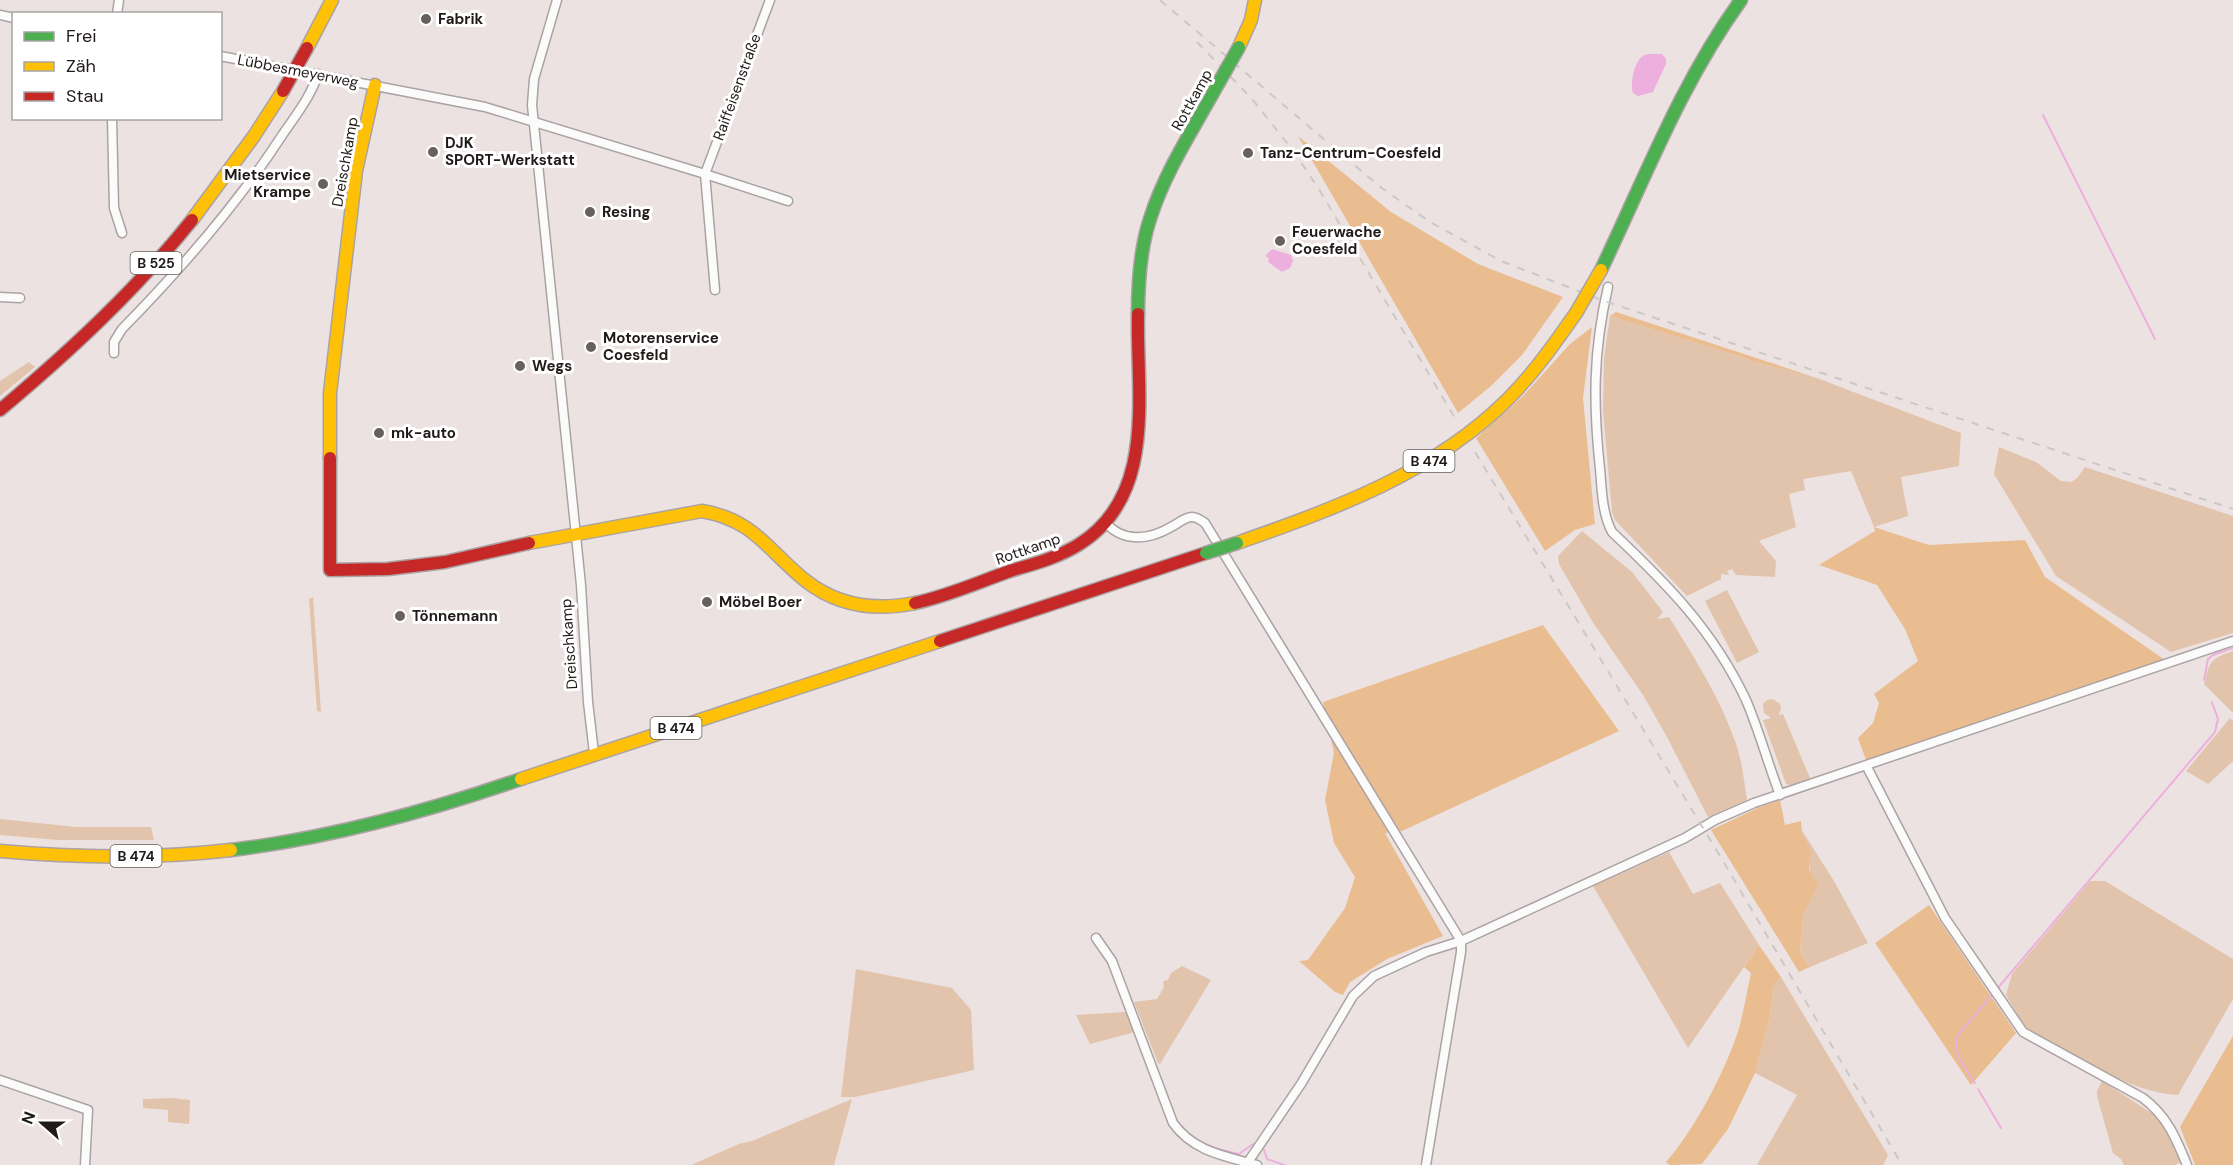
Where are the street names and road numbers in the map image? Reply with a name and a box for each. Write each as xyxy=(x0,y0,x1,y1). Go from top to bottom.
street label: Raiffeisenstraße xyxy=(708,31,766,143)
street label: Lübbesmeyerweg xyxy=(236,49,360,93)
street label: Rottkamp xyxy=(1167,66,1217,134)
street label: Dreischkamp xyxy=(327,116,363,208)
road number: B 525 xyxy=(130,252,182,274)
road number: B 474 xyxy=(1404,450,1454,472)
street label: Rottkamp xyxy=(993,529,1063,569)
street label: Dreischkamp xyxy=(556,598,582,690)
road number: B 474 xyxy=(650,717,702,739)
road number: B 474 xyxy=(110,845,162,867)

